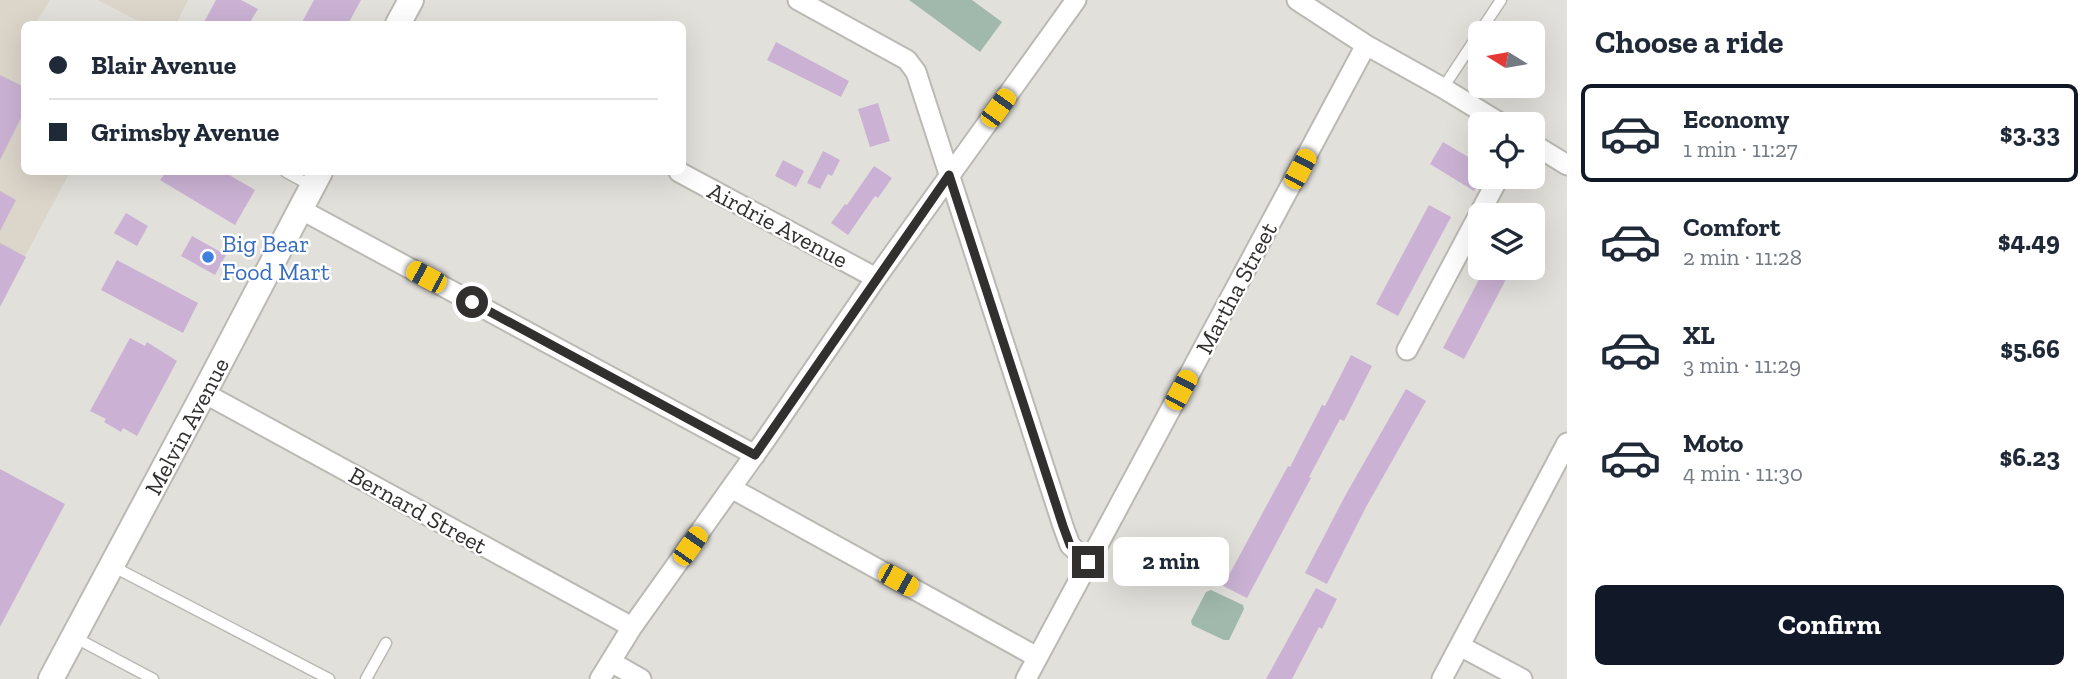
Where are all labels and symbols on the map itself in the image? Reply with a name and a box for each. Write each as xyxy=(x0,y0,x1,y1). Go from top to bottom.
north arrow xyxy=(1468,21,1545,98)
car xyxy=(978,85,1019,131)
car xyxy=(1281,146,1320,192)
street label: Airdrie Avenue xyxy=(703,176,853,274)
street label: Martha Street xyxy=(1189,217,1283,359)
place label: Big Bear Food Mart xyxy=(222,229,330,286)
marker: Big Bear Food Mart xyxy=(200,249,216,265)
car xyxy=(403,258,450,296)
route start xyxy=(456,286,488,318)
street label: Melvin Avenue xyxy=(138,352,235,500)
car xyxy=(1162,367,1201,413)
street label: Bernard Street xyxy=(344,460,492,560)
car xyxy=(670,523,711,569)
callout: 2 min xyxy=(1112,538,1228,586)
route end xyxy=(1072,546,1104,578)
car xyxy=(875,561,922,599)

